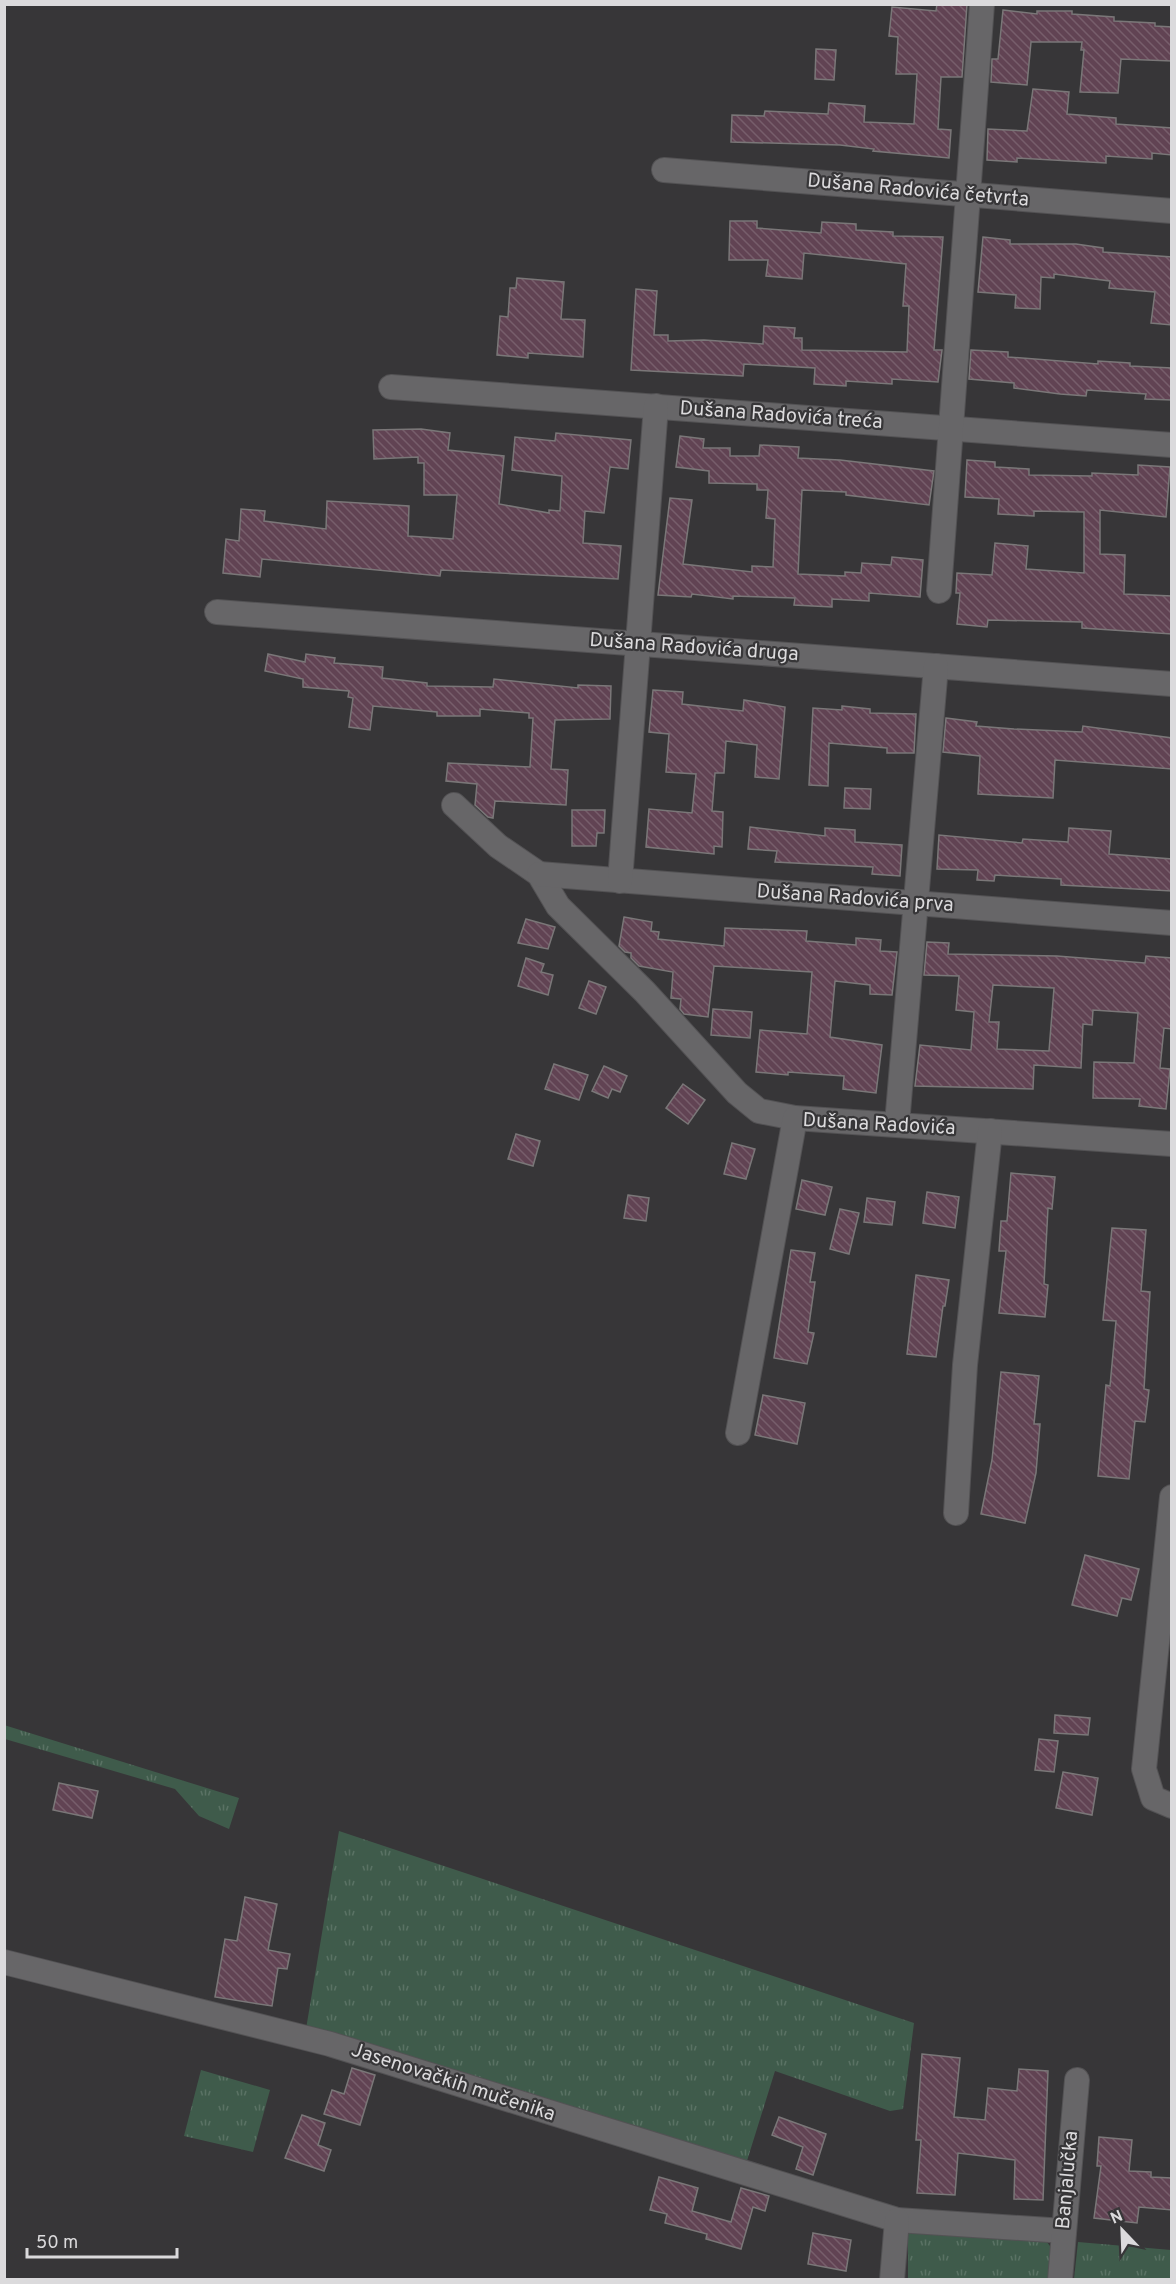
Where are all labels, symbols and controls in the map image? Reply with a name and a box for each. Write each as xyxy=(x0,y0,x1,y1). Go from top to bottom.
street label: Dušana Radovića četvrta xyxy=(806,168,1030,214)
street label: Dušana Radovića treća xyxy=(679,396,883,436)
street label: Dušana Radovića druga xyxy=(588,628,800,668)
street label: Dušana Radovića prva xyxy=(756,879,954,919)
street label: Dušana Radovića xyxy=(802,1108,956,1142)
street label: Jasenovačkih mučenika xyxy=(348,2038,558,2128)
street label: Banjalučka xyxy=(1051,2130,1085,2230)
north arrow xyxy=(1092,2200,1152,2260)
text: N xyxy=(1108,2207,1126,2229)
scale bar xyxy=(27,2221,177,2259)
text: 50 m xyxy=(36,2232,78,2255)

